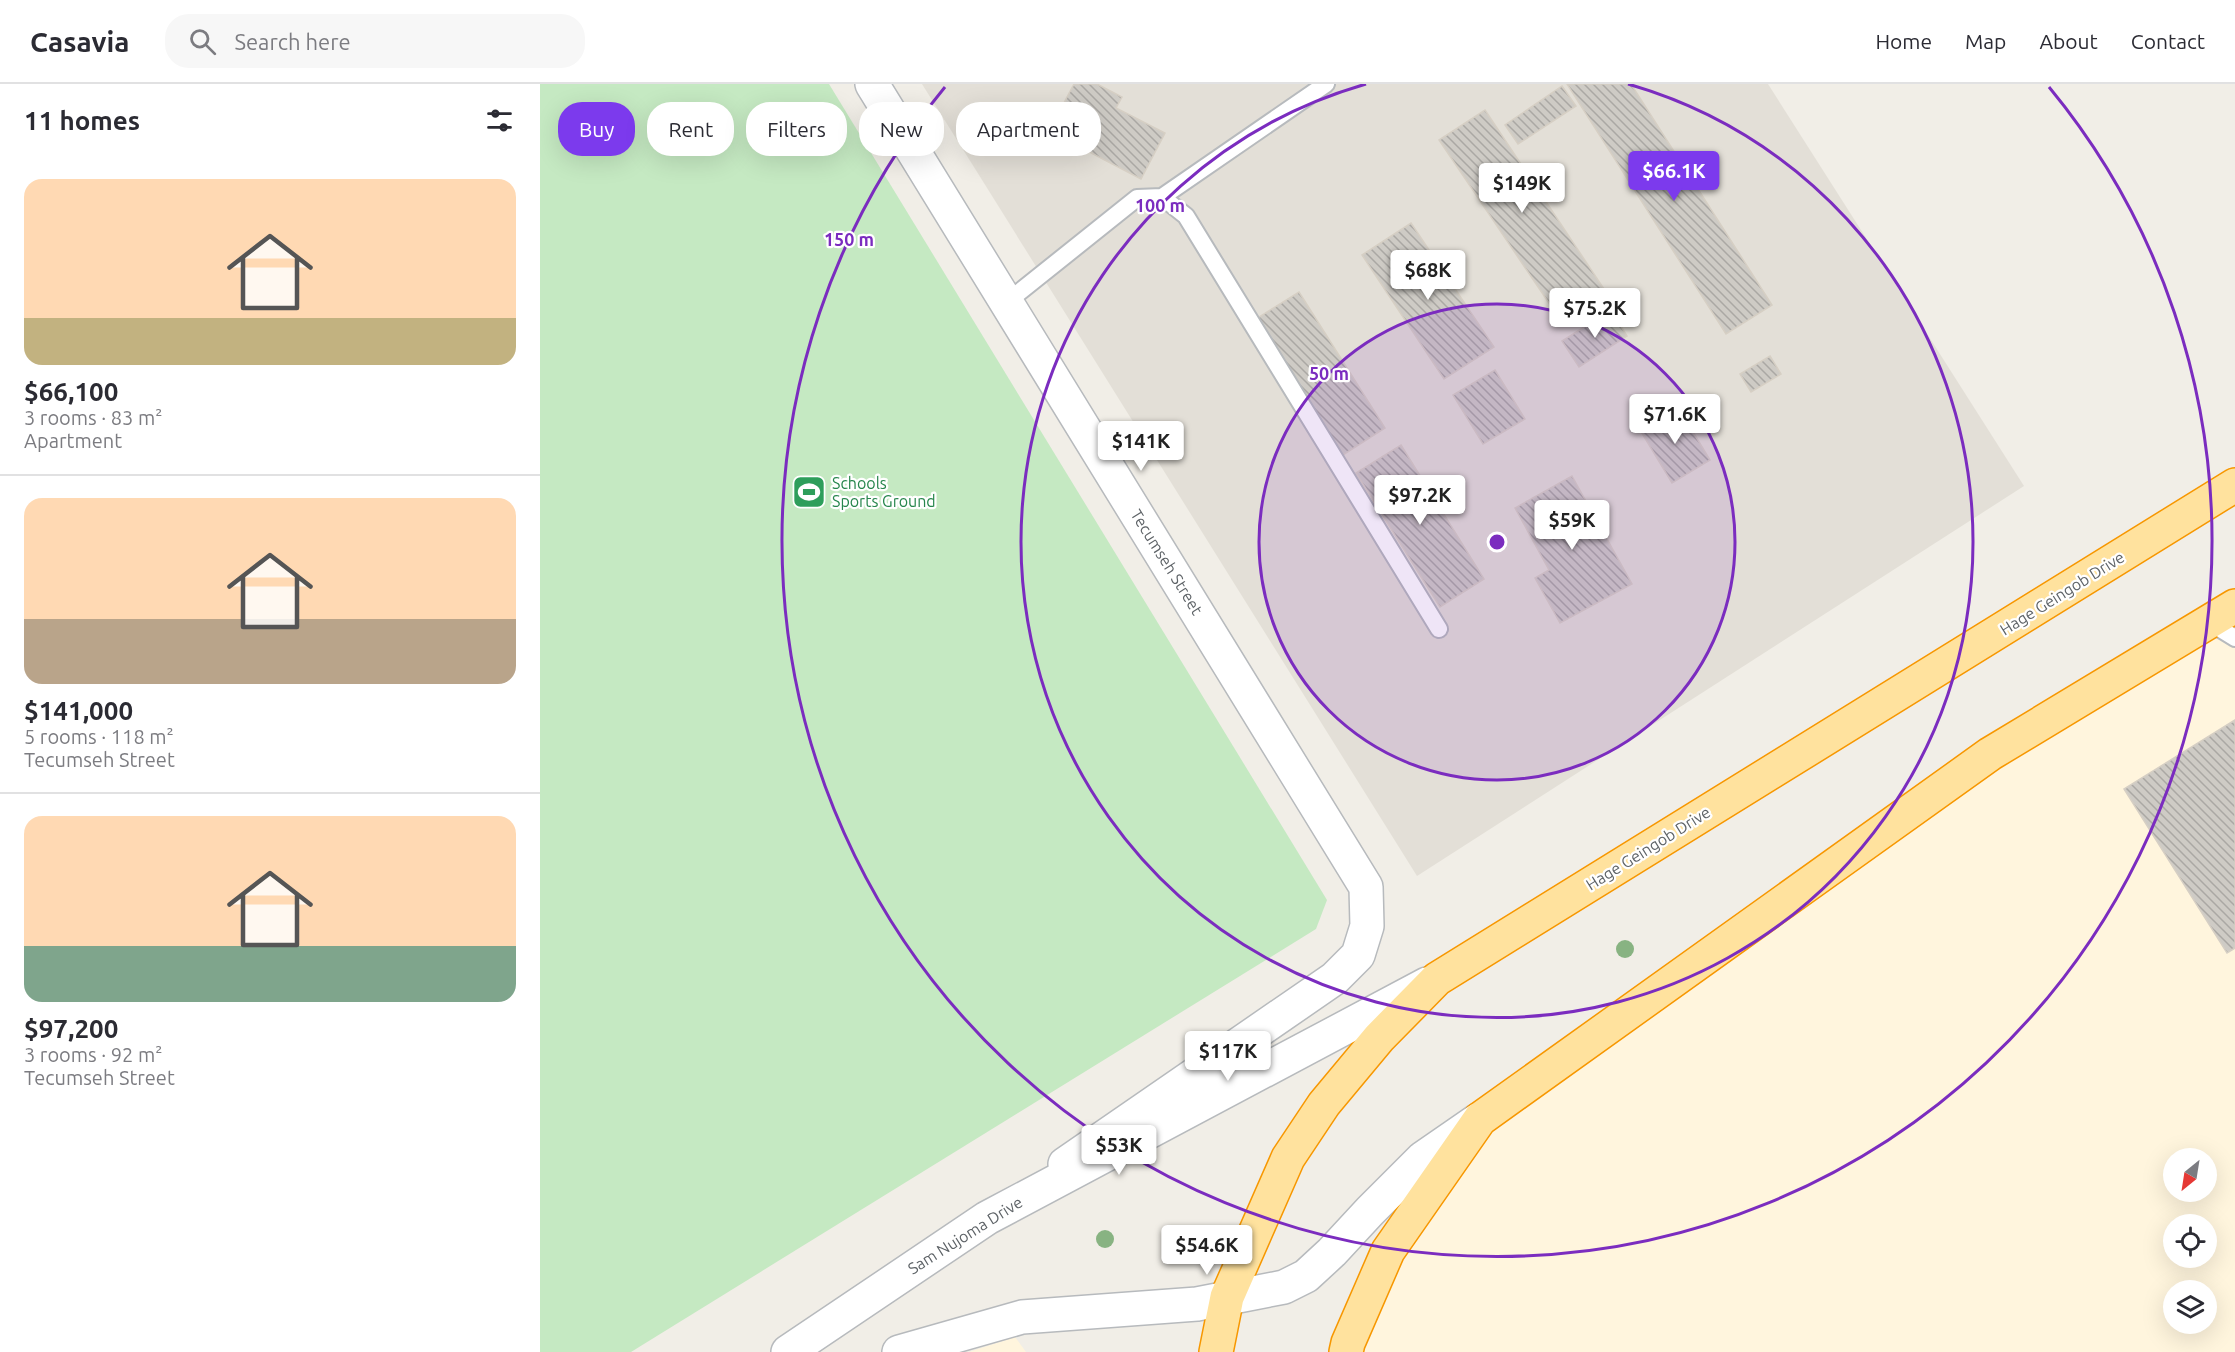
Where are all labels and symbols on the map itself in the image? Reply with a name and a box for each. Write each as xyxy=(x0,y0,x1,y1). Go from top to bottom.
pin: $66.1K xyxy=(1625,151,1723,202)
pin: $149K xyxy=(1480,163,1564,214)
text: 100 m xyxy=(1135,195,1185,215)
text: 150 m xyxy=(824,229,874,249)
pin: $68K xyxy=(1392,250,1464,301)
pin: $75.2K xyxy=(1546,288,1644,339)
text: 50 m xyxy=(1309,363,1349,383)
pin: $71.6K xyxy=(1626,394,1724,445)
pin: $141K xyxy=(1099,421,1183,472)
sports icon: Schools Sports Ground xyxy=(791,474,827,510)
place label: Schools Sports Ground xyxy=(832,474,936,510)
pin: $97.2K xyxy=(1371,475,1469,526)
pin: $59K xyxy=(1536,500,1608,551)
street label: Tecumseh Street xyxy=(1127,506,1207,619)
centre of rings xyxy=(1487,532,1507,552)
street label: Hage Geingob Drive xyxy=(1997,547,2127,639)
street label: Hage Geingob Drive xyxy=(1583,802,1713,894)
pin: $117K xyxy=(1186,1031,1270,1082)
pin: $53K xyxy=(1083,1125,1155,1176)
north arrow xyxy=(2163,1148,2217,1202)
street label: Sam Nujoma Drive xyxy=(904,1193,1026,1277)
pin: $54.6K xyxy=(1158,1225,1256,1276)

